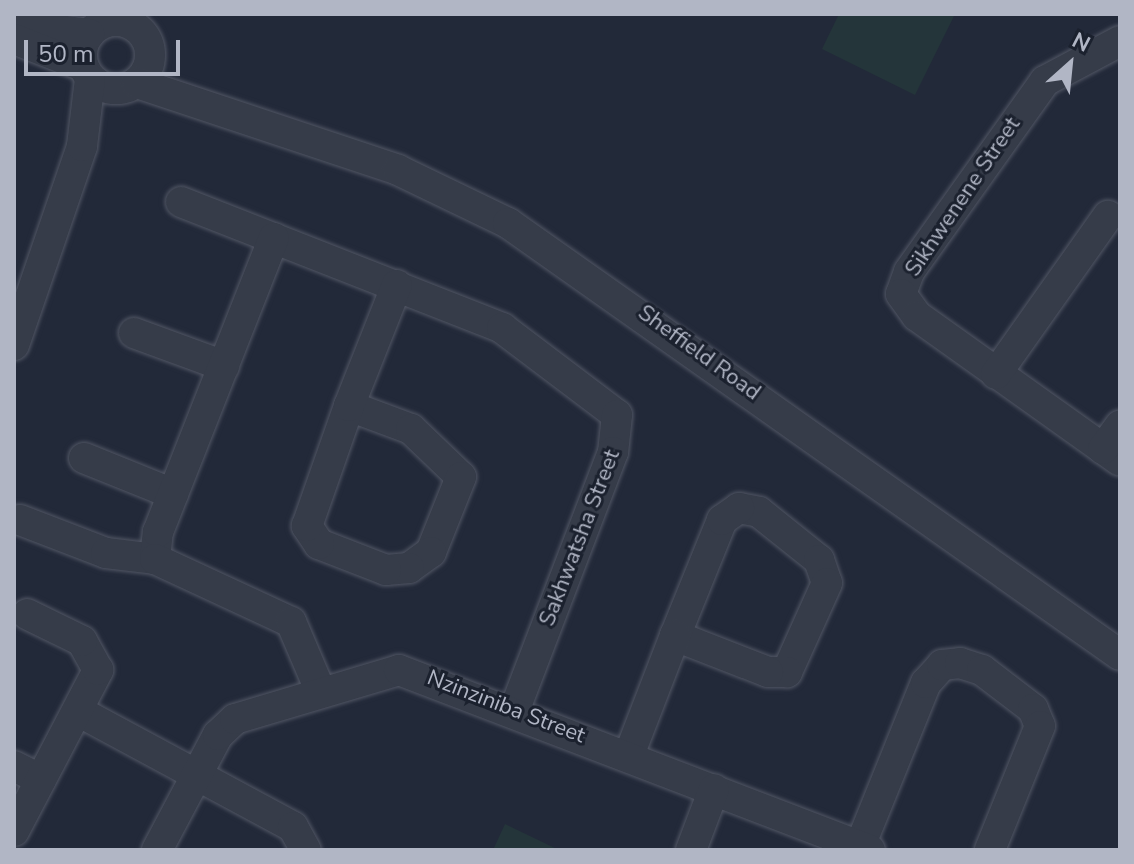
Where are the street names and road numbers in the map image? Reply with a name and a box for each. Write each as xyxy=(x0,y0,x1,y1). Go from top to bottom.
street label: Sikhwenene Street xyxy=(900,112,1026,282)
street label: Sheffield Road xyxy=(633,300,765,406)
street label: Sakhwatsha Street xyxy=(534,446,626,630)
street label: Nzinziniba Street xyxy=(423,665,589,749)

